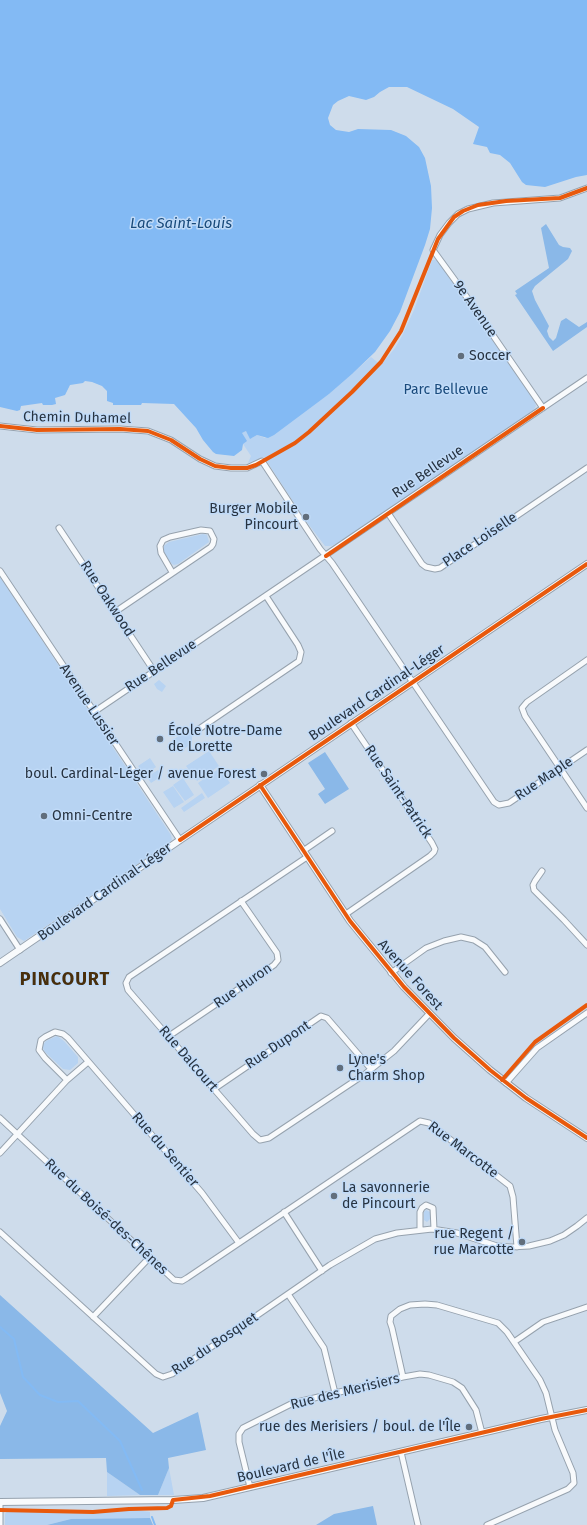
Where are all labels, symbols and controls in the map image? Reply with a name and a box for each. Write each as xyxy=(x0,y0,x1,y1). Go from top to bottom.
water label: Lac Saint-Louis xyxy=(130,215,232,233)
street label: 9e Avenue xyxy=(449,277,501,341)
place label: Soccer xyxy=(469,348,511,364)
marker: Soccer xyxy=(456,351,466,361)
park label: Parc Bellevue xyxy=(404,382,488,398)
street label: Chemin Duhamel xyxy=(23,409,131,427)
street label: Rue Bellevue xyxy=(389,442,467,502)
place label: Burger Mobile Pincourt xyxy=(209,501,298,534)
street label: Place Loiselle xyxy=(440,509,520,571)
marker: Burger Mobile Pincourt xyxy=(301,512,311,522)
street label: Rue Oakwood xyxy=(76,558,138,640)
street label: Rue Bellevue xyxy=(122,636,200,696)
street label: Boulevard Cardinal-Léger xyxy=(306,641,448,745)
street label: Avenue Lussier xyxy=(55,661,123,749)
place label: École Notre-Dame de Lorette xyxy=(168,723,282,756)
marker: École Notre-Dame de Lorette xyxy=(155,734,165,744)
street label: Rue Saint-Patrick xyxy=(361,742,435,842)
street label: Rue Maple xyxy=(512,753,576,805)
place label: boul. Cardinal-Léger / avenue Forest xyxy=(25,766,256,782)
marker: boul. Cardinal-Léger / avenue Forest xyxy=(259,769,269,779)
place label: Omni-Centre xyxy=(52,808,133,824)
marker: Omni-Centre xyxy=(39,811,49,821)
street label: Boulevard Cardinal-Léger xyxy=(35,839,175,945)
street label: Avenue Forest xyxy=(374,936,446,1014)
street label: Rue Huron xyxy=(211,960,275,1012)
district label: PINCOURT xyxy=(20,969,110,991)
street label: Rue Dupont xyxy=(242,1017,314,1073)
street label: Rue Dalcourt xyxy=(155,1023,221,1095)
place label: Lyne's Charm Shop xyxy=(348,1052,425,1084)
marker: Lyne's Charm Shop xyxy=(335,1063,345,1073)
street label: Rue du Sentier xyxy=(128,1109,202,1191)
street label: Rue Marcotte xyxy=(425,1118,501,1182)
street label: Rue du Boisé-des-Chênes xyxy=(41,1155,171,1279)
place label: La savonnerie de Pincourt xyxy=(342,1180,430,1212)
marker: La savonnerie de Pincourt xyxy=(329,1191,339,1201)
place label: rue Regent / rue Marcotte xyxy=(434,1226,514,1258)
marker: rue Regent / rue Marcotte xyxy=(517,1237,527,1247)
street label: Rue du Bosquet xyxy=(169,1309,261,1379)
street label: Rue des Merisiers xyxy=(289,1370,401,1414)
place label: rue des Merisiers / boul. de l'Île xyxy=(259,1419,461,1435)
marker: rue des Merisiers / boul. de l'Île xyxy=(464,1422,474,1432)
street label: Boulevard de l'Île xyxy=(235,1445,347,1487)

